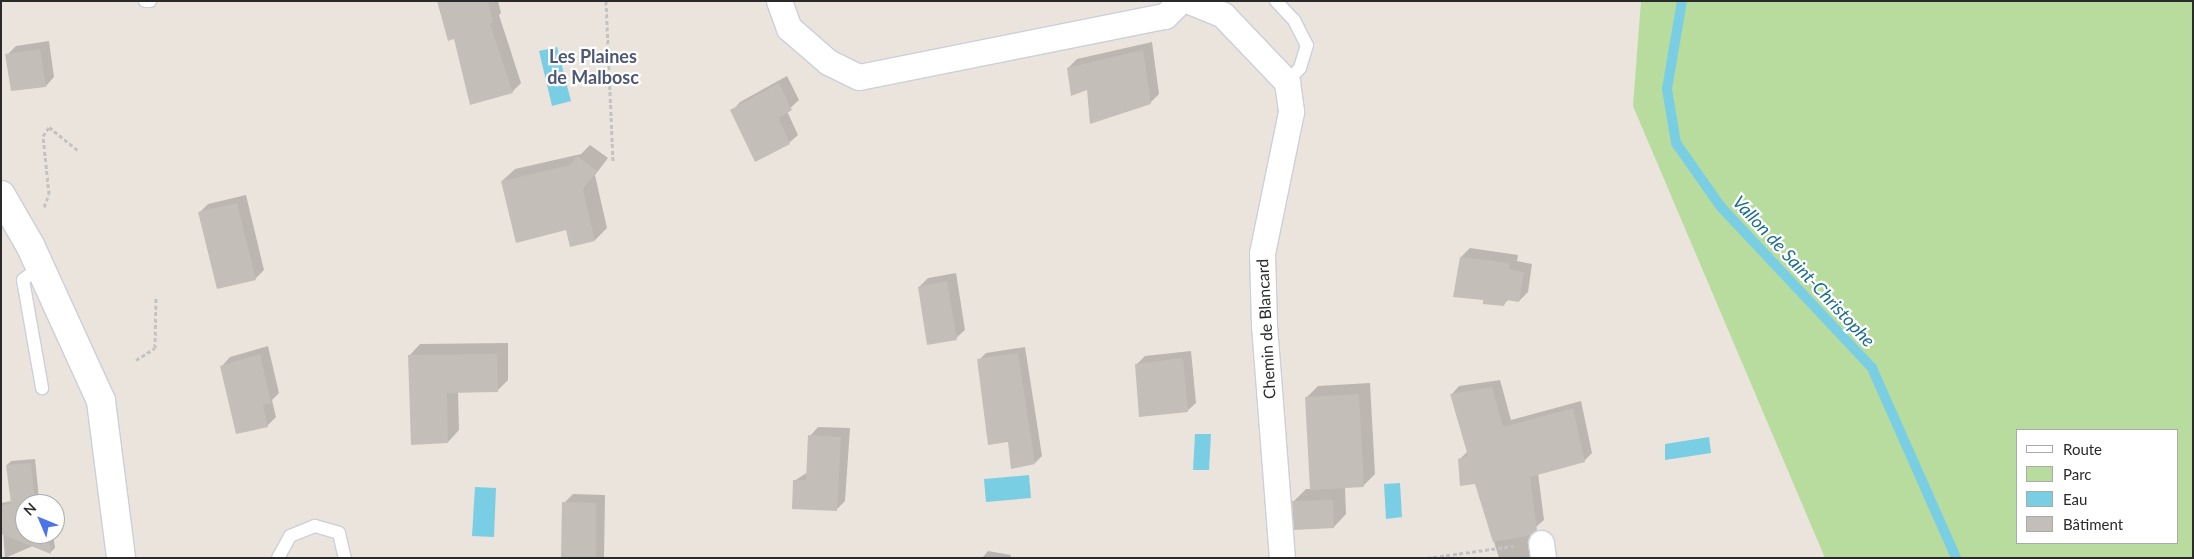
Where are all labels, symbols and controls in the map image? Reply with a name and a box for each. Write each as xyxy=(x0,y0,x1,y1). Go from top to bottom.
district label: Les Plaines de Malbosc xyxy=(547,46,639,88)
water label: Vallon de Saint-Christophe xyxy=(1728,191,1880,351)
street label: Chemin de Blancard xyxy=(1253,258,1279,400)
legend xyxy=(2016,429,2179,544)
text: Route xyxy=(2063,440,2102,458)
text: Parc xyxy=(2063,465,2092,483)
text: Eau xyxy=(2063,490,2087,508)
north arrow xyxy=(15,494,65,544)
text: N xyxy=(20,499,40,519)
text: Bâtiment xyxy=(2063,515,2123,533)

